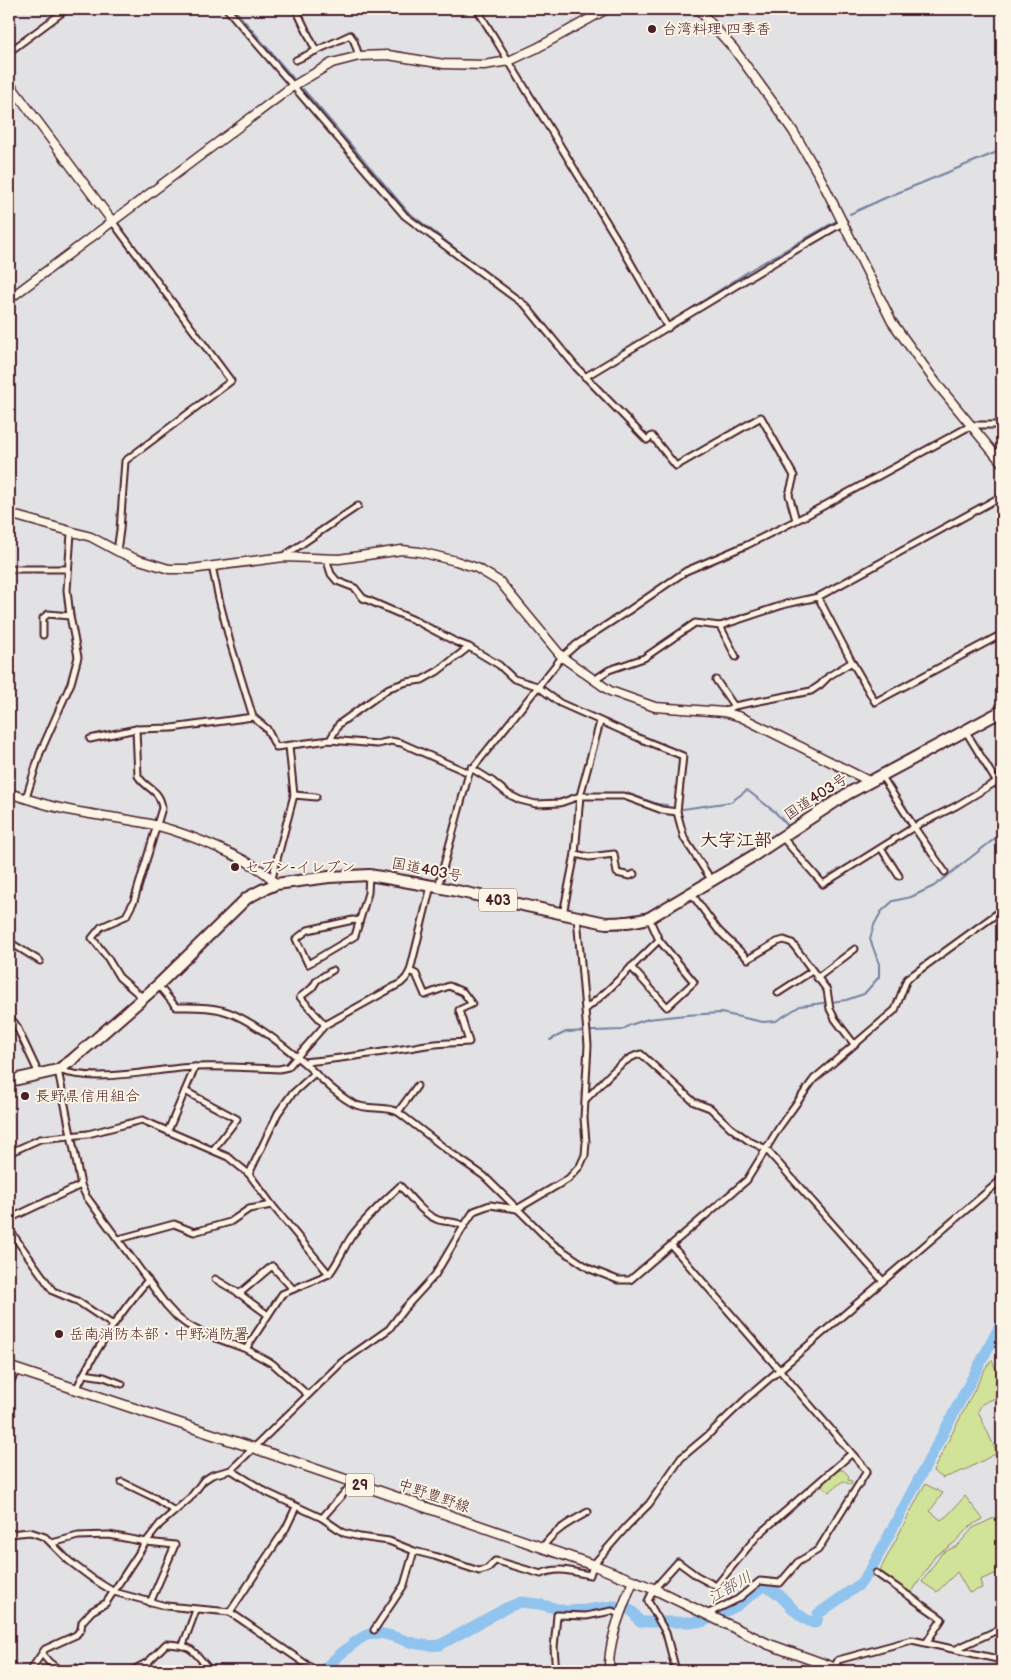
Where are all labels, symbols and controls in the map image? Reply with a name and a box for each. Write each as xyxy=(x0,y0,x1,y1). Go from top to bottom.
place label: 台湾料理 四季香 xyxy=(662,20,771,39)
marker: 台湾料理 四季香 xyxy=(646,23,658,35)
street label: 国道403号 xyxy=(781,769,851,825)
district label: 大字江部 xyxy=(700,830,772,851)
street label: 国道403号 xyxy=(390,854,464,886)
place label: セブン-イレブン xyxy=(245,858,356,877)
marker: セブン-イレブン xyxy=(229,861,241,873)
road number: 403 xyxy=(479,888,517,912)
place label: 長野県信用組合 xyxy=(35,1087,140,1106)
marker: 長野県信用組合 xyxy=(19,1090,31,1102)
place label: 岳南消防本部・中野消防署 xyxy=(69,1325,249,1344)
marker: 岳南消防本部・中野消防署 xyxy=(53,1328,65,1340)
road number: 29 xyxy=(346,1474,374,1496)
street label: 中野豊野線 xyxy=(395,1475,473,1517)
water label: 江部川 xyxy=(704,1568,756,1608)

